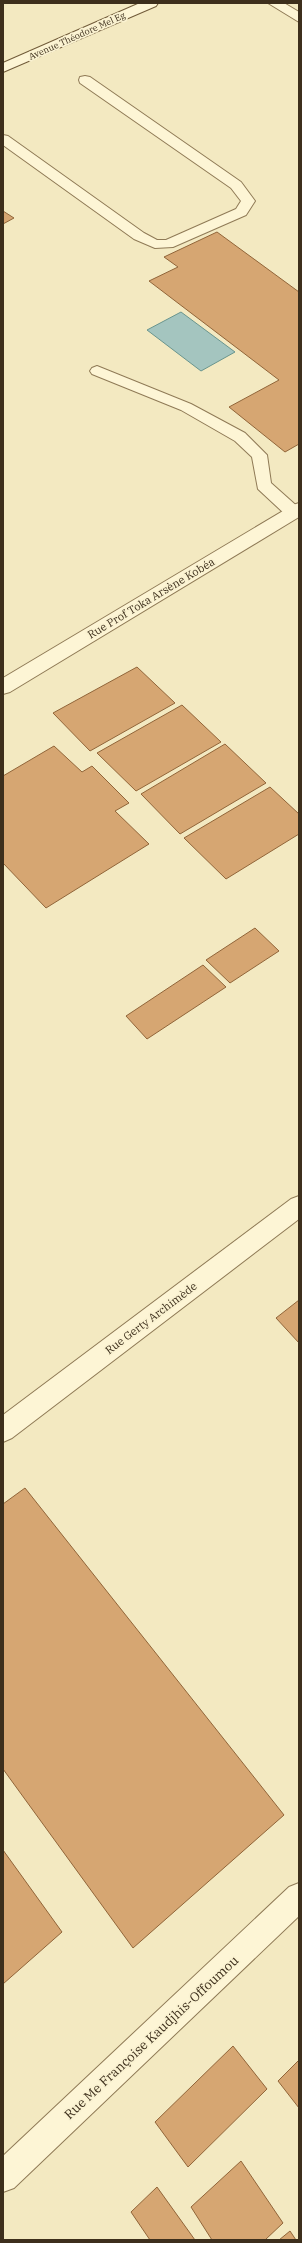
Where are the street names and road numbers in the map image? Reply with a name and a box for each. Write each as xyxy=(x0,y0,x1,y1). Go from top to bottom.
street label: Avenue Théodore Mel Eg xyxy=(27,9,127,62)
street label: Rue Prof Toka Arsène Kobéa xyxy=(85,554,217,642)
street label: Rue Gerty Archimède xyxy=(102,1279,200,1357)
street label: Rue Me Françoise Kaudjhis-Offoumou xyxy=(61,1952,242,2123)

